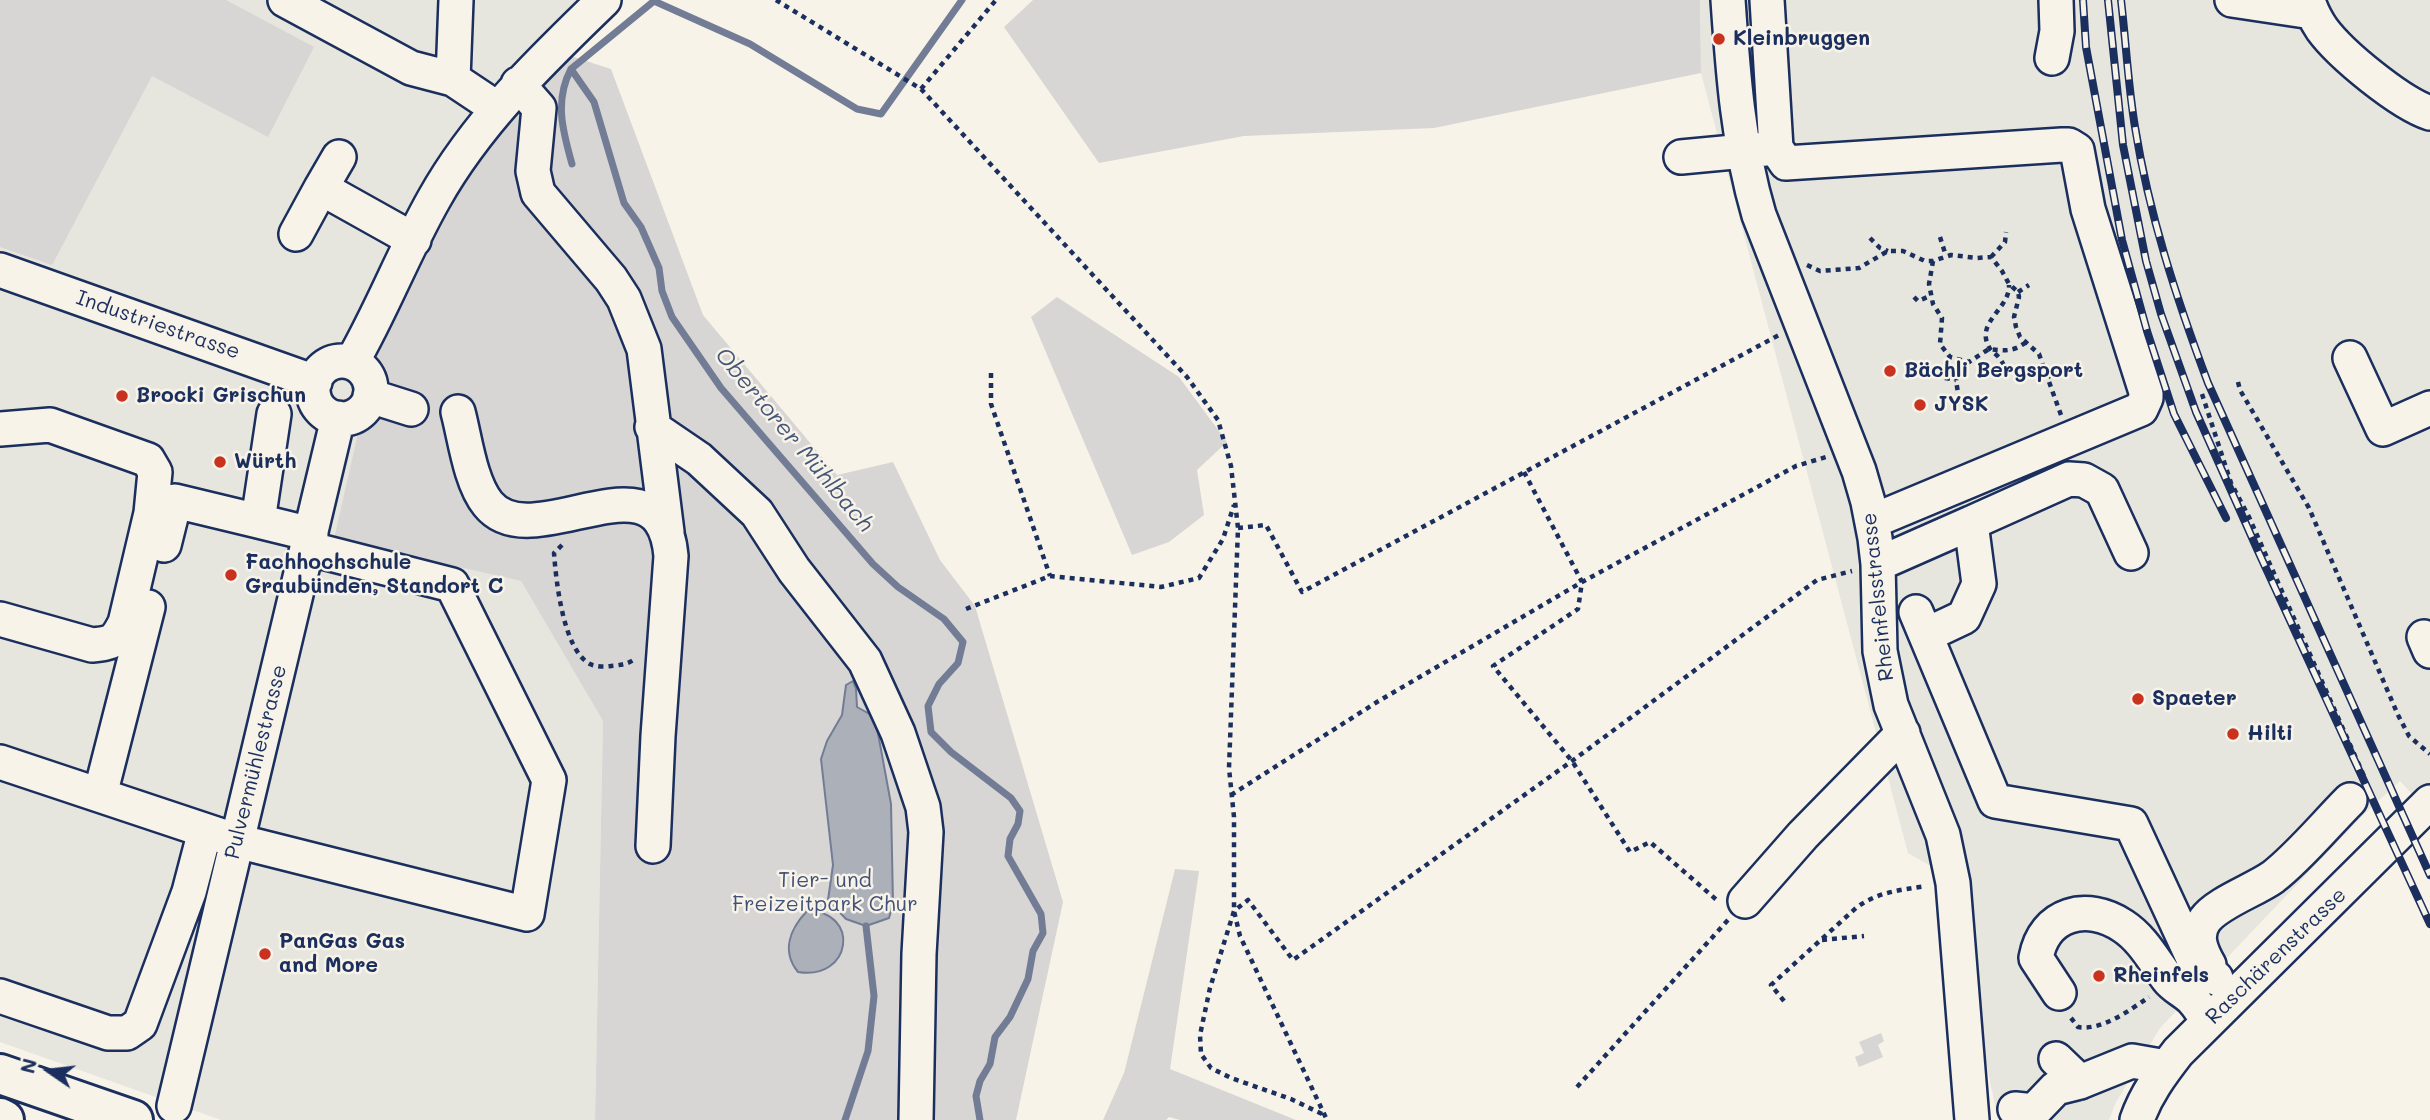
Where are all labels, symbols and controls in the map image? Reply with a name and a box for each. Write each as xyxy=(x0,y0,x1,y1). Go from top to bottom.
place label: Kleinbruggen xyxy=(1733,26,1870,52)
marker: Kleinbruggen xyxy=(1711,31,1727,47)
street label: Industriestrasse xyxy=(73,285,243,365)
water label: Obertorer Mühlbach xyxy=(709,342,879,538)
place label: Bächli Bergsport xyxy=(1904,358,2083,384)
marker: Bächli Bergsport xyxy=(1882,363,1898,379)
place label: Brocki Grischun xyxy=(136,383,306,409)
marker: Brocki Grischun xyxy=(114,388,130,404)
place label: JYSK xyxy=(1934,392,1989,418)
marker: JYSK xyxy=(1912,397,1928,413)
place label: Würth xyxy=(234,449,296,475)
marker: Würth xyxy=(212,454,228,470)
street label: Rheinfelsstrasse xyxy=(1857,511,1899,683)
place label: Fachhochschule Graubünden, Standort C xyxy=(245,550,503,600)
marker: Fachhochschule Graubünden, Standort C xyxy=(223,567,239,583)
street label: Pulvermühlestrasse xyxy=(220,662,292,862)
place label: Spaeter xyxy=(2152,686,2237,712)
marker: Spaeter xyxy=(2130,691,2146,707)
place label: Hilti xyxy=(2247,721,2293,747)
marker: Hilti xyxy=(2225,726,2241,742)
park label: Tier- und Freizeitpark Chur xyxy=(732,868,918,918)
street label: Raschärenstrasse xyxy=(2200,882,2352,1030)
place label: PanGas Gas and More xyxy=(279,929,405,979)
marker: PanGas Gas and More xyxy=(257,946,273,962)
place label: Rheinfels xyxy=(2113,963,2209,989)
marker: Rheinfels xyxy=(2091,968,2107,984)
north arrow xyxy=(14,1036,84,1106)
text: N xyxy=(14,1056,42,1076)

